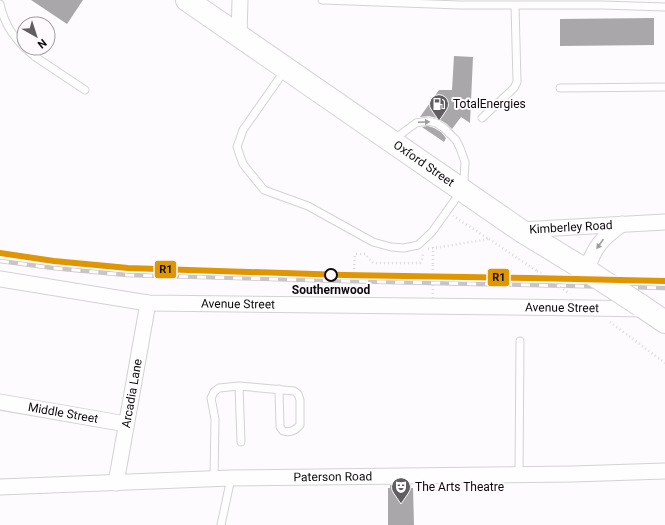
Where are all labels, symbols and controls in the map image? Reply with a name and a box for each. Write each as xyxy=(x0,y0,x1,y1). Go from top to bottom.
north arrow xyxy=(16,16,56,56)
text: N xyxy=(35,36,49,51)
fuel station icon: TotalEnergies xyxy=(428,93,450,121)
place label: TotalEnergies xyxy=(453,97,526,111)
one-way arrow xyxy=(418,119,431,125)
street label: Oxford Street xyxy=(391,138,457,190)
street label: Kimberley Road xyxy=(529,218,613,236)
one-way arrow xyxy=(596,238,604,249)
line badge: R1 xyxy=(154,260,177,279)
text: R1 xyxy=(159,263,173,276)
marker: Southernwood xyxy=(324,268,338,282)
line badge: R1 xyxy=(487,268,510,287)
text: R1 xyxy=(492,271,506,284)
place label: Southernwood xyxy=(292,283,370,297)
street label: Avenue Street xyxy=(201,297,275,311)
street label: Avenue Street xyxy=(525,300,599,315)
street label: Arcadia Lane xyxy=(119,358,145,429)
street label: Middle Street xyxy=(27,400,99,426)
street label: Paterson Road xyxy=(293,469,372,484)
theatre icon: The Arts Theatre xyxy=(390,476,412,504)
place label: The Arts Theatre xyxy=(415,480,504,494)

